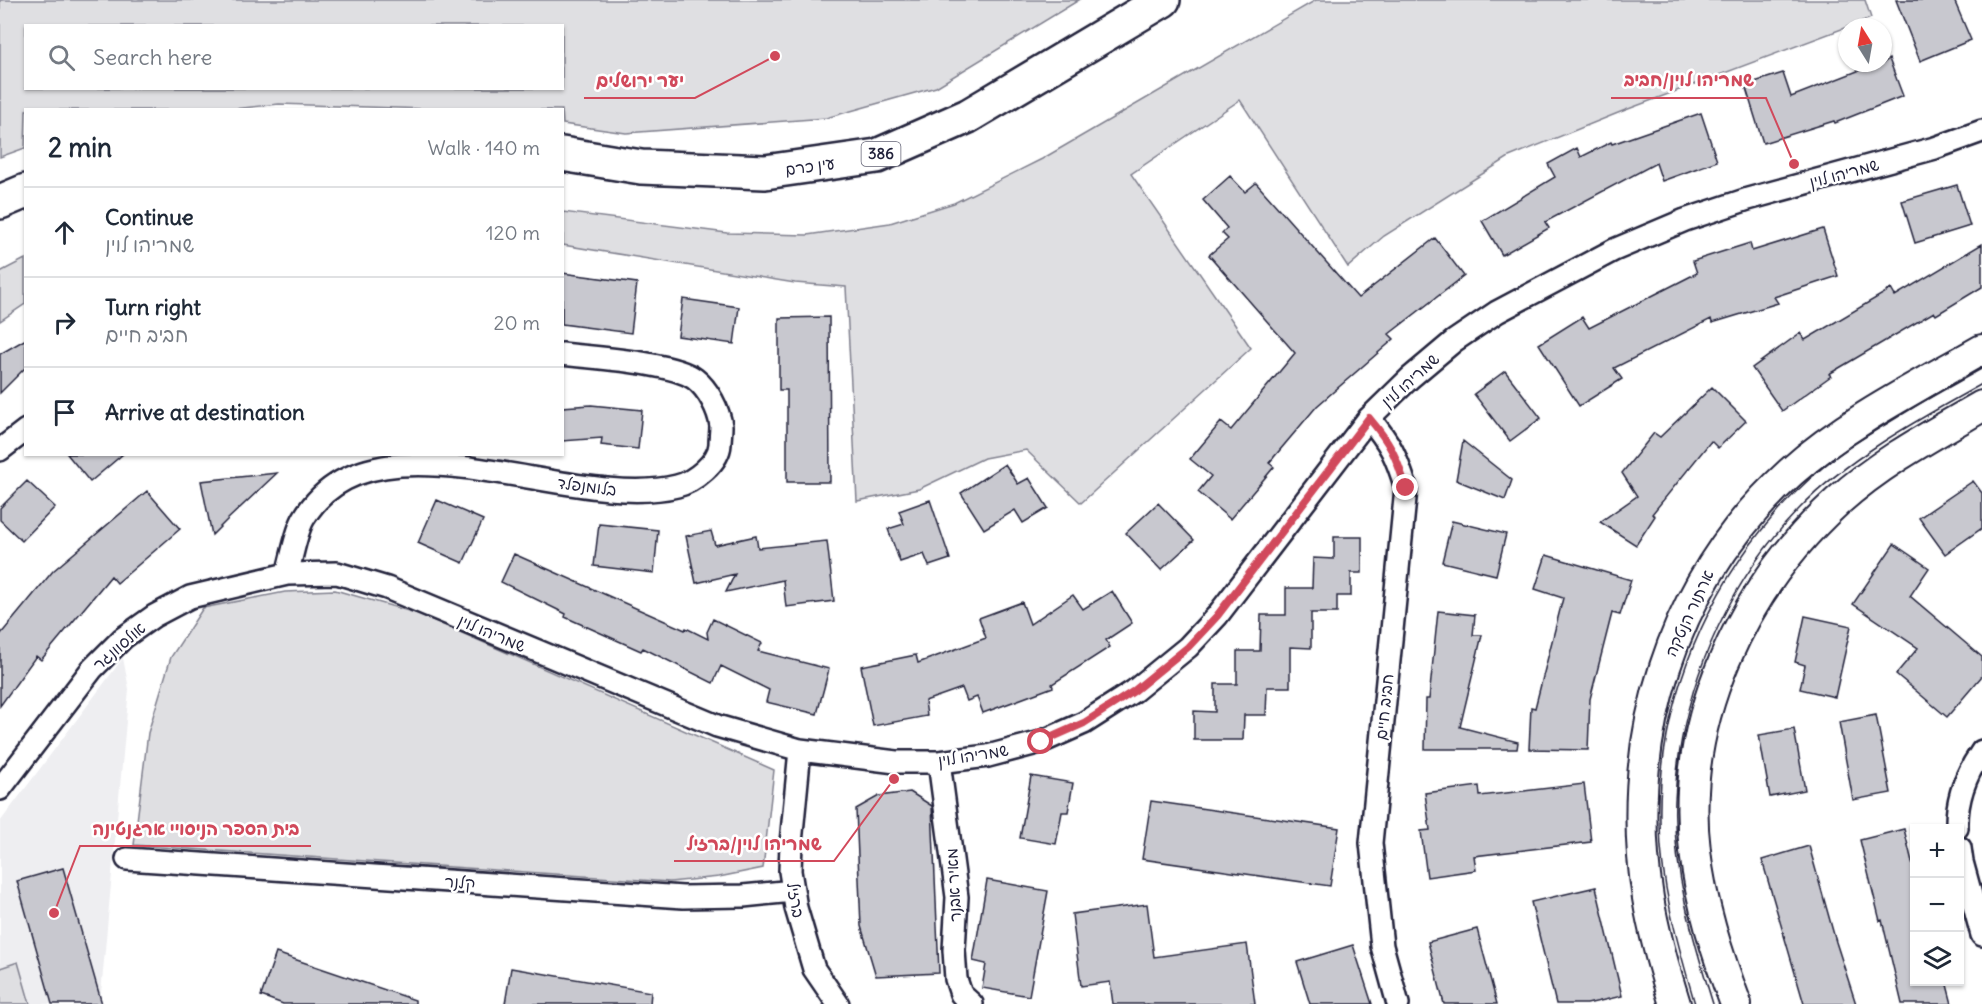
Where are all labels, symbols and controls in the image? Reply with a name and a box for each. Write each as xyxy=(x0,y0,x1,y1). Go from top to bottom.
north arrow xyxy=(1838,18,1892,72)
search box xyxy=(24,24,564,90)
icon: search xyxy=(45,41,78,74)
text: Search here xyxy=(93,43,212,71)
callout: יער ירושלים xyxy=(584,62,695,98)
callout: שמריהו לוין/חביב xyxy=(1611,62,1766,98)
text: שמריהו לוין/חביב xyxy=(1624,68,1754,91)
text: יער ירושלים xyxy=(596,69,684,92)
text: 2 min xyxy=(48,131,112,164)
text: Walk · 140 m xyxy=(427,135,540,160)
road number: 386 xyxy=(862,142,900,166)
street label: עין כרם xyxy=(784,153,836,179)
street label: שמריהו לוין xyxy=(1807,154,1881,192)
text: Continue xyxy=(105,203,194,231)
icon: ahead xyxy=(48,216,81,249)
text: 120 m xyxy=(486,220,540,245)
text: שמריהו לוין xyxy=(105,232,194,257)
text: Turn right xyxy=(105,293,201,321)
icon: right xyxy=(48,306,81,339)
text: 20 m xyxy=(494,310,540,335)
text: חביב חיים xyxy=(105,322,188,347)
street label: שמריהו לוין xyxy=(1377,349,1443,411)
icon: arrive xyxy=(48,396,81,429)
text: Arrive at destination xyxy=(105,398,305,426)
street label: בלומנפלד xyxy=(556,472,618,500)
route end xyxy=(1392,474,1418,500)
street label: ארתור הנטקה xyxy=(1660,566,1718,660)
street label: שמריהו לוין xyxy=(455,610,529,656)
street label: אולסוונגר xyxy=(89,618,149,674)
street label: חביב חיים xyxy=(1371,673,1397,741)
route start xyxy=(1027,728,1053,754)
street label: שמריהו לוין xyxy=(936,740,1010,770)
callout: בית הספר הניסויי ארגנטינה xyxy=(80,810,311,846)
text: בית הספר הניסויי ארגנטינה xyxy=(92,817,300,840)
map controls xyxy=(1910,824,1964,986)
button: + xyxy=(1910,824,1964,878)
callout: שמריהו לוין/ברזיל xyxy=(674,825,834,861)
text: שמריהו לוין/ברזיל xyxy=(686,832,822,855)
street label: מאיר אבנר xyxy=(941,848,965,922)
street label: קלנר xyxy=(444,871,476,894)
button: − xyxy=(1910,878,1964,932)
street label: ברזיל xyxy=(783,881,809,919)
button: layers xyxy=(1910,932,1964,986)

